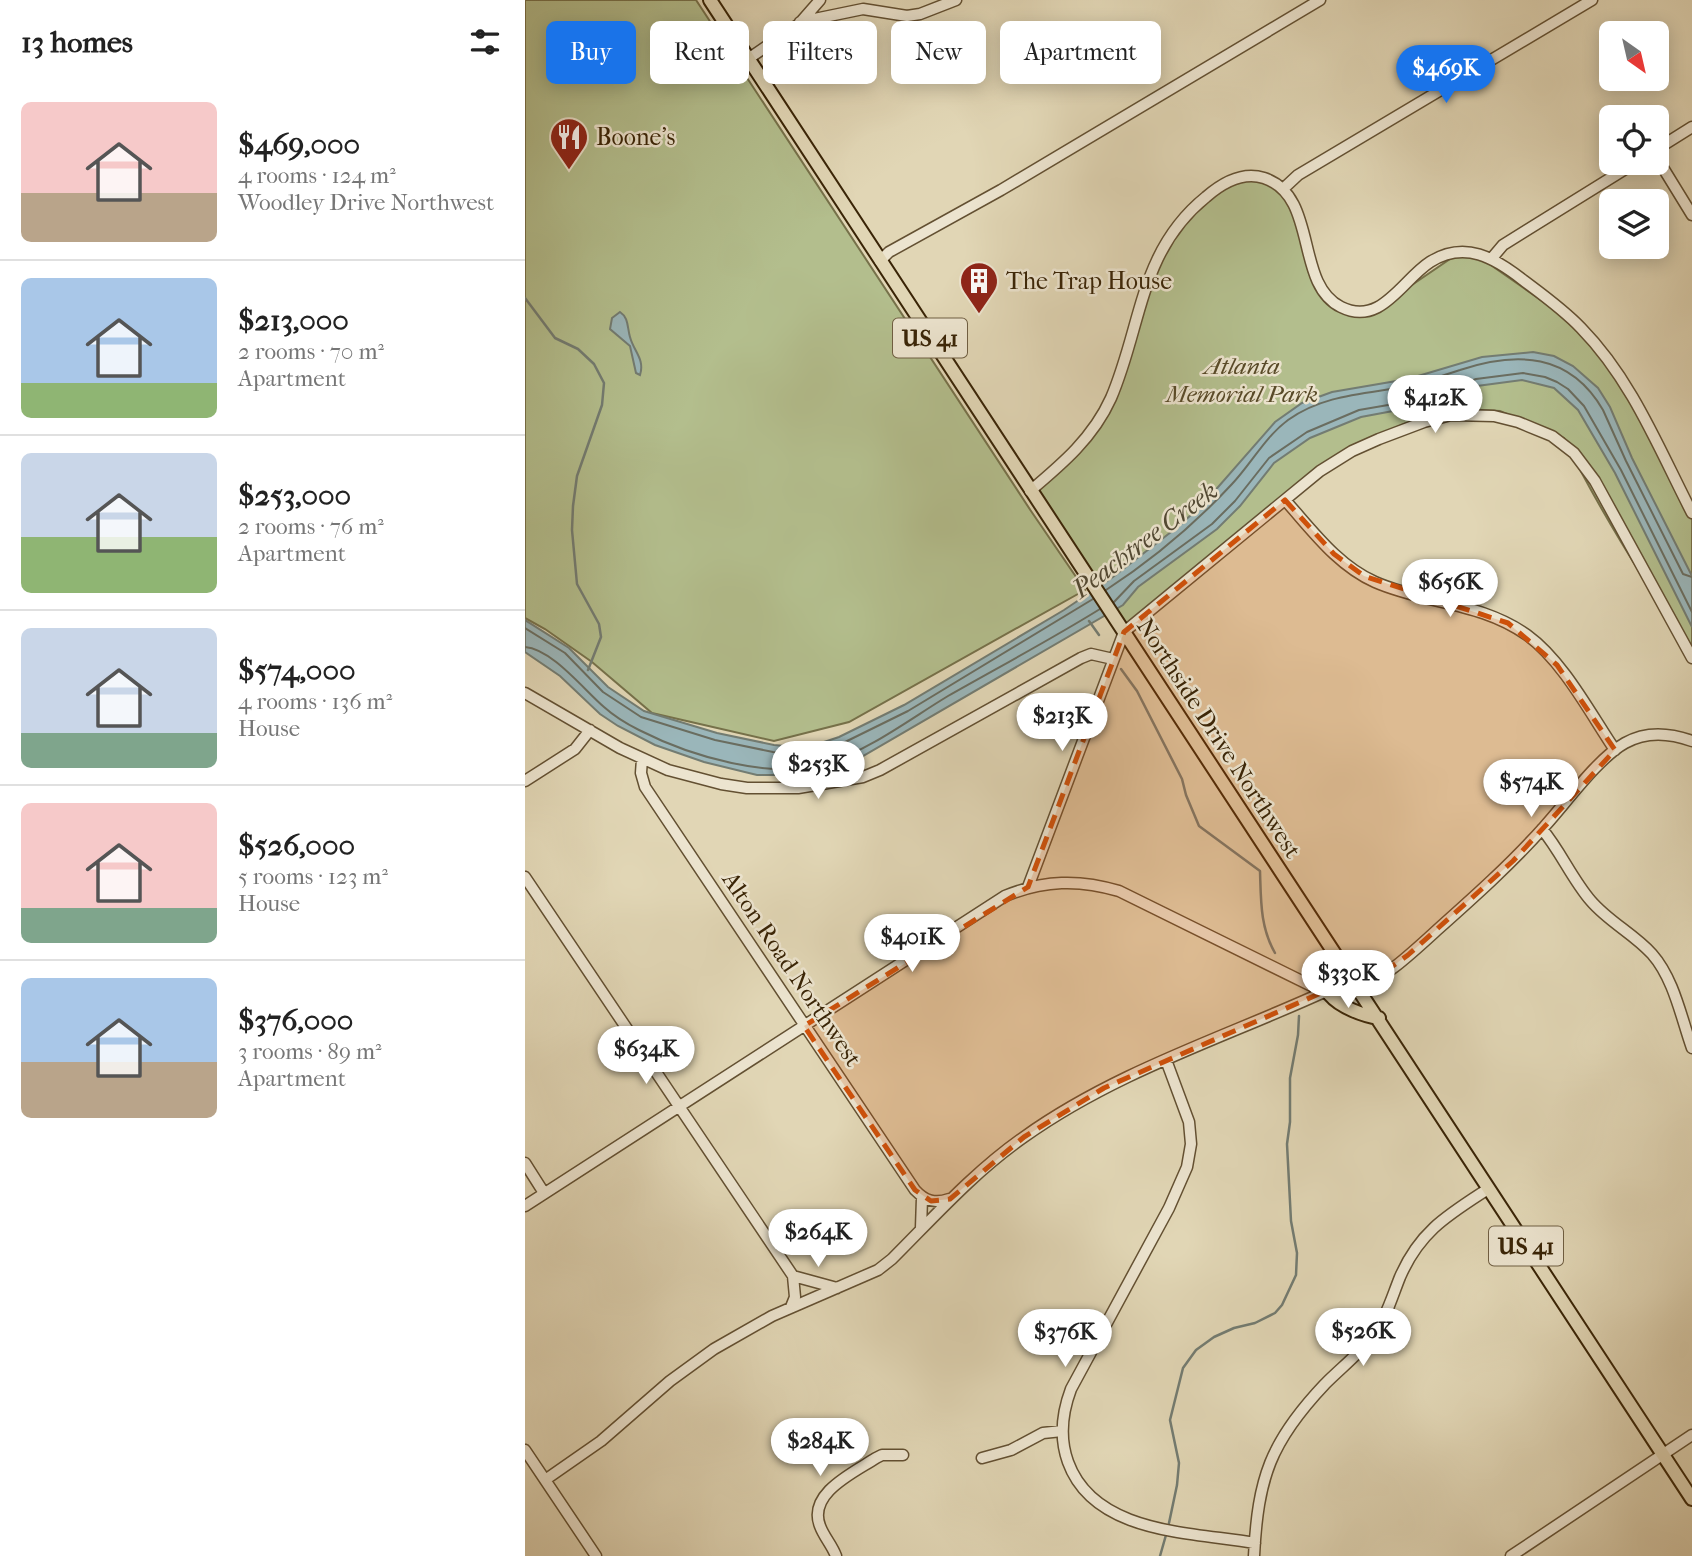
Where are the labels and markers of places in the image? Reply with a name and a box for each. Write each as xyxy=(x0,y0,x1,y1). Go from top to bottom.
pin: $469K xyxy=(1397,46,1495,105)
restaurant icon: Boone's xyxy=(548,116,590,171)
place label: Boone's xyxy=(596,123,675,151)
building icon: The Trap House xyxy=(958,260,1000,315)
place label: The Trap House xyxy=(1006,267,1172,295)
pin: $412K xyxy=(1386,376,1484,435)
pin: $656K xyxy=(1401,560,1499,619)
pin: $213K xyxy=(1013,694,1111,753)
pin: $253K xyxy=(769,742,867,801)
pin: $574K xyxy=(1482,760,1580,819)
pin: $401K xyxy=(863,914,961,974)
pin: $330K xyxy=(1299,950,1397,1010)
pin: $634K xyxy=(597,1026,695,1086)
pin: $264K xyxy=(769,1210,867,1269)
pin: $526K xyxy=(1314,1308,1412,1368)
pin: $376K xyxy=(1016,1310,1114,1369)
pin: $284K xyxy=(771,1418,869,1478)

